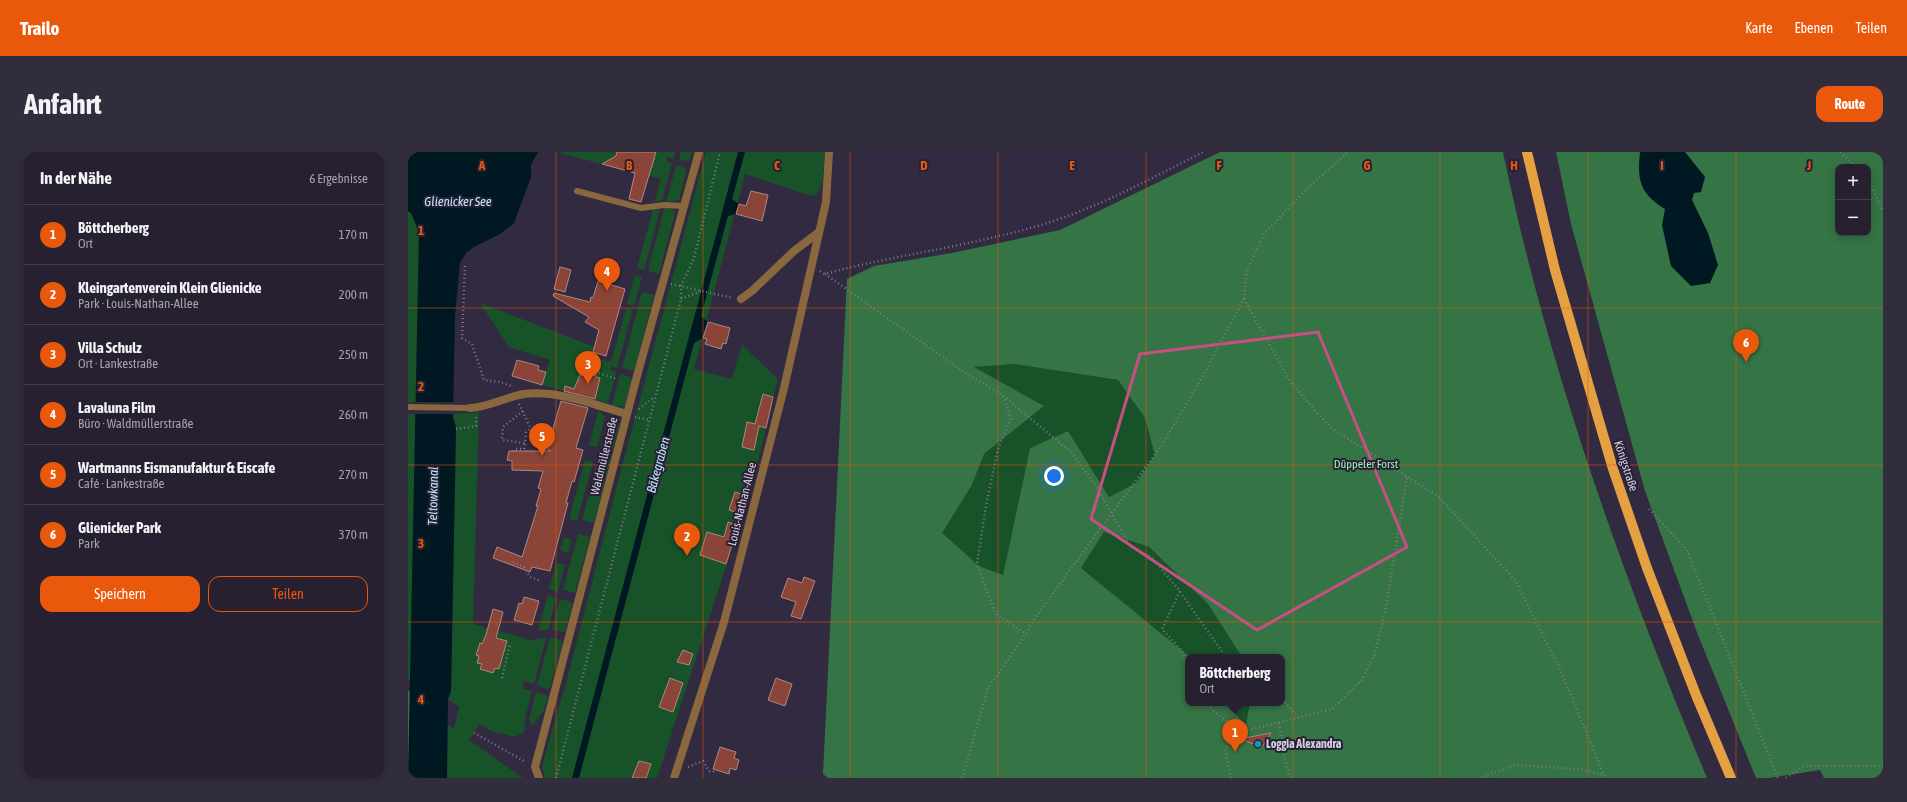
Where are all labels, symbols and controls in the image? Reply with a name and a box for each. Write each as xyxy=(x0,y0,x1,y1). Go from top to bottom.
text: Trailo xyxy=(20,17,59,39)
text: Karte xyxy=(1745,20,1772,36)
text: Ebenen xyxy=(1794,20,1833,36)
text: Teilen xyxy=(1855,20,1887,36)
button: Route xyxy=(1816,86,1883,122)
text: Anfahrt xyxy=(24,88,102,120)
text: A xyxy=(478,158,486,173)
text: B xyxy=(626,158,633,173)
text: C xyxy=(774,158,780,173)
text: D xyxy=(920,158,928,173)
text: E xyxy=(1069,158,1075,173)
text: F xyxy=(1216,158,1222,173)
text: G xyxy=(1364,158,1371,173)
text: H xyxy=(1510,158,1518,173)
text: I xyxy=(1660,158,1664,173)
text: J xyxy=(1806,158,1811,173)
map controls xyxy=(1835,164,1871,236)
button: + xyxy=(1835,164,1871,200)
text: In der Nähe xyxy=(40,168,112,188)
text: 6 Ergebnisse xyxy=(309,171,368,186)
water label: Glienicker See xyxy=(424,194,492,209)
button: − xyxy=(1835,200,1871,236)
text: Böttcherberg xyxy=(78,219,149,236)
text: 1 xyxy=(418,223,424,238)
text: 1 xyxy=(50,227,56,242)
text: 170 m xyxy=(339,227,368,242)
text: Ort xyxy=(78,236,93,251)
pin: 4 xyxy=(594,258,620,291)
text: Kleingartenverein Klein Glienicke xyxy=(78,279,262,296)
text: 2 xyxy=(50,287,56,302)
text: 200 m xyxy=(339,287,368,302)
text: Park · Louis-Nathan-Allee xyxy=(78,296,199,311)
pin: 6 xyxy=(1733,329,1759,362)
text: Villa Schulz xyxy=(78,339,142,356)
text: 3 xyxy=(50,347,56,362)
text: 250 m xyxy=(339,347,368,362)
pin: 3 xyxy=(575,351,601,384)
text: Ort · Lankestraße xyxy=(78,356,158,371)
text: 2 xyxy=(418,379,424,394)
text: Lavaluna Film xyxy=(78,399,156,416)
text: 4 xyxy=(50,407,56,422)
text: 260 m xyxy=(339,407,368,422)
street label: Waldmüllerstraße xyxy=(588,415,620,497)
text: Büro · Waldmüllerstraße xyxy=(78,416,193,431)
pin: 5 xyxy=(529,423,555,456)
water label: Bäkegraben xyxy=(643,435,673,495)
street label: Königstraße xyxy=(1611,439,1641,493)
park label: Düppeler Forst xyxy=(1334,457,1399,471)
text: Wartmanns Eismanufaktur & Eiscafe xyxy=(78,459,275,476)
street label: Louis-Nathan-Allee xyxy=(725,461,759,547)
water label: Teltowkanal xyxy=(425,466,441,526)
your location xyxy=(1044,466,1064,486)
text: 5 xyxy=(50,467,56,482)
text: 270 m xyxy=(339,467,368,482)
text: Café · Lankestraße xyxy=(78,476,164,491)
text: Glienicker Park xyxy=(78,519,161,536)
pin: 2 xyxy=(674,523,700,556)
text: 6 xyxy=(50,527,56,542)
text: 370 m xyxy=(339,527,368,542)
text: Park xyxy=(78,536,100,551)
text: 3 xyxy=(418,536,424,551)
button: Speichern xyxy=(40,576,200,612)
button: Teilen xyxy=(208,576,368,612)
popup xyxy=(1185,654,1285,706)
text: Böttcherberg xyxy=(1199,664,1271,681)
text: Ort xyxy=(1199,681,1215,696)
text: 4 xyxy=(417,692,424,707)
pin: 1 xyxy=(1222,719,1248,752)
place label: Loggia Alexandra xyxy=(1266,737,1342,751)
marker: Loggia Alexandra xyxy=(1253,739,1263,749)

